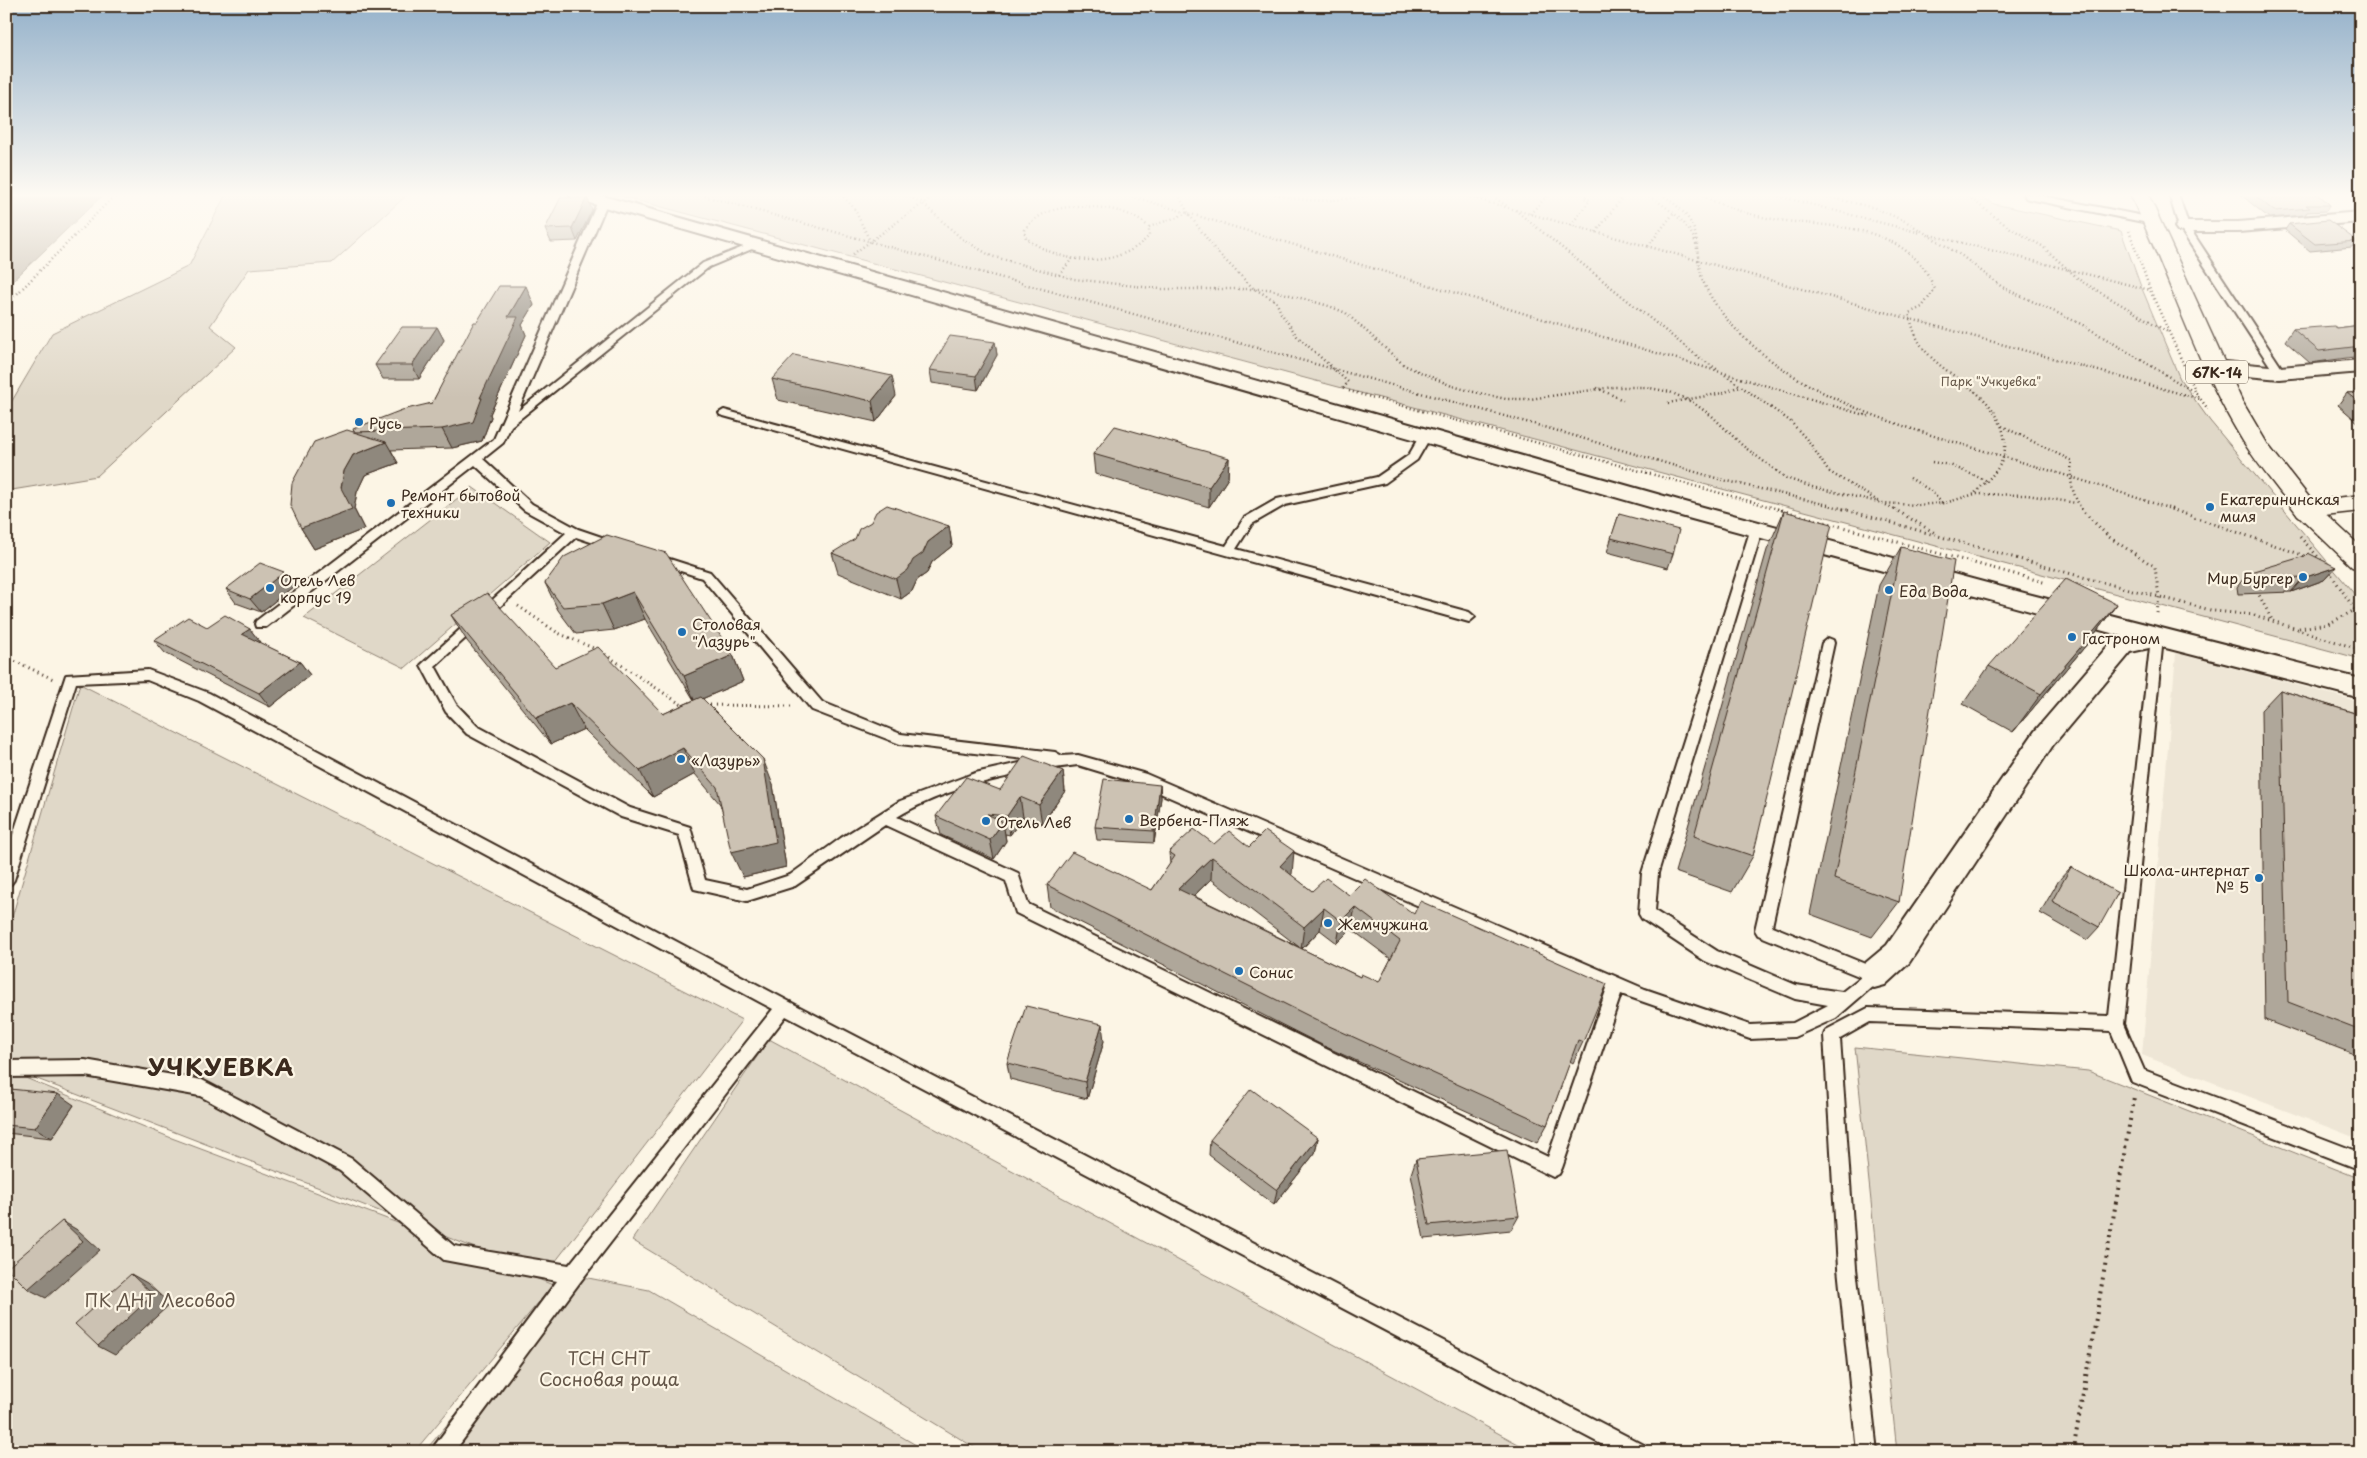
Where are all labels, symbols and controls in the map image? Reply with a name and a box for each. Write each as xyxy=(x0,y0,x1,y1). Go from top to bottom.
road number: 67К-14 xyxy=(2186,361,2248,384)
park label: Парк "Учкуевка" xyxy=(1941,372,2041,390)
place label: Русь xyxy=(369,411,402,434)
marker: Русь xyxy=(353,416,365,428)
place label: Ремонт бытовой техники xyxy=(401,483,520,523)
place label: Екатерининская миля xyxy=(2220,487,2340,527)
marker: Ремонт бытовой техники xyxy=(385,497,397,509)
marker: Екатерининская миля xyxy=(2204,501,2216,513)
place label: Мир Бургер xyxy=(2207,566,2293,589)
place label: Отель Лев корпус 19 xyxy=(280,568,356,608)
marker: Мир Бургер xyxy=(2297,571,2309,583)
place label: Еда Вода xyxy=(1899,579,1969,602)
marker: Отель Лев корпус 19 xyxy=(264,582,276,594)
marker: Еда Вода xyxy=(1883,584,1895,596)
place label: Столовая "Лазурь" xyxy=(692,612,761,652)
marker: Столовая "Лазурь" xyxy=(676,626,688,638)
place label: Гастроном xyxy=(2082,626,2160,649)
marker: Гастроном xyxy=(2066,631,2078,643)
place label: «Лазурь» xyxy=(691,748,761,771)
marker: «Лазурь» xyxy=(675,753,687,765)
place label: Вербена-Пляж xyxy=(1139,808,1249,831)
place label: Отель Лев xyxy=(996,810,1072,833)
marker: Вербена-Пляж xyxy=(1123,813,1135,825)
marker: Отель Лев xyxy=(980,815,992,827)
place label: Школа-интернат № 5 xyxy=(2123,858,2250,898)
marker: Школа-интернат № 5 xyxy=(2253,872,2265,884)
place label: Жемчужина xyxy=(1338,912,1429,935)
marker: Жемчужина xyxy=(1322,917,1334,929)
place label: Сонис xyxy=(1249,960,1293,983)
marker: Сонис xyxy=(1233,965,1245,977)
district label: УЧКУЕВКА xyxy=(147,1048,295,1084)
park label: ПК ДНТ Лесовод xyxy=(84,1286,236,1313)
park label: ТСН СНТ Сосновая роща xyxy=(539,1344,680,1392)

